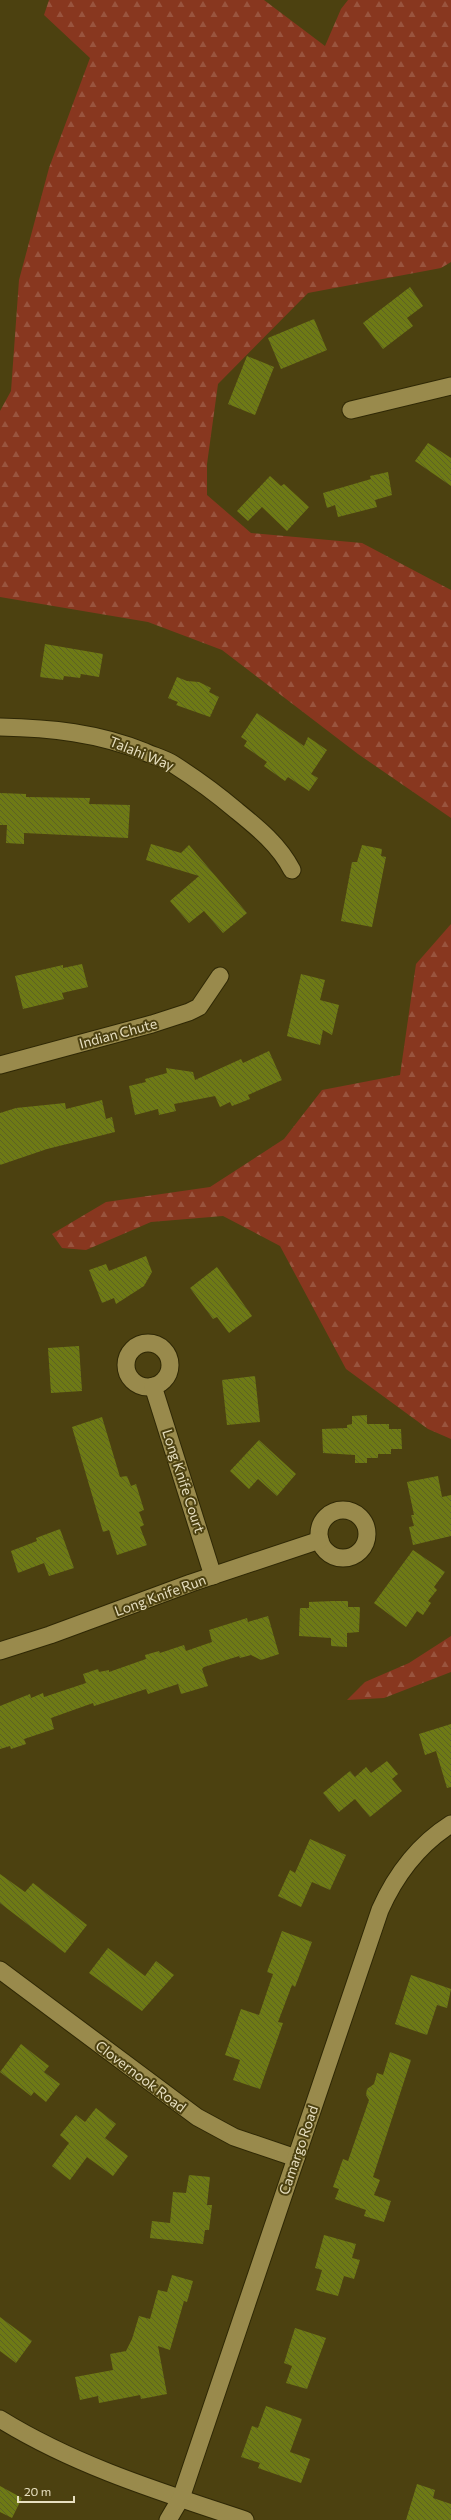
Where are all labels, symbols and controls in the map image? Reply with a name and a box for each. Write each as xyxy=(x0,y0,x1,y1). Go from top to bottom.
street label: Talahi Way xyxy=(107,732,177,774)
street label: Indian Chute xyxy=(77,1014,159,1052)
street label: Long Knife Court xyxy=(159,1427,209,1535)
street label: Long Knife Run xyxy=(112,1571,208,1619)
street label: Clovernook Road xyxy=(92,2036,190,2116)
street label: Camargo Road xyxy=(275,2103,321,2197)
scale bar xyxy=(18,2478,74,2504)
text: 20 m xyxy=(24,2484,51,2498)

